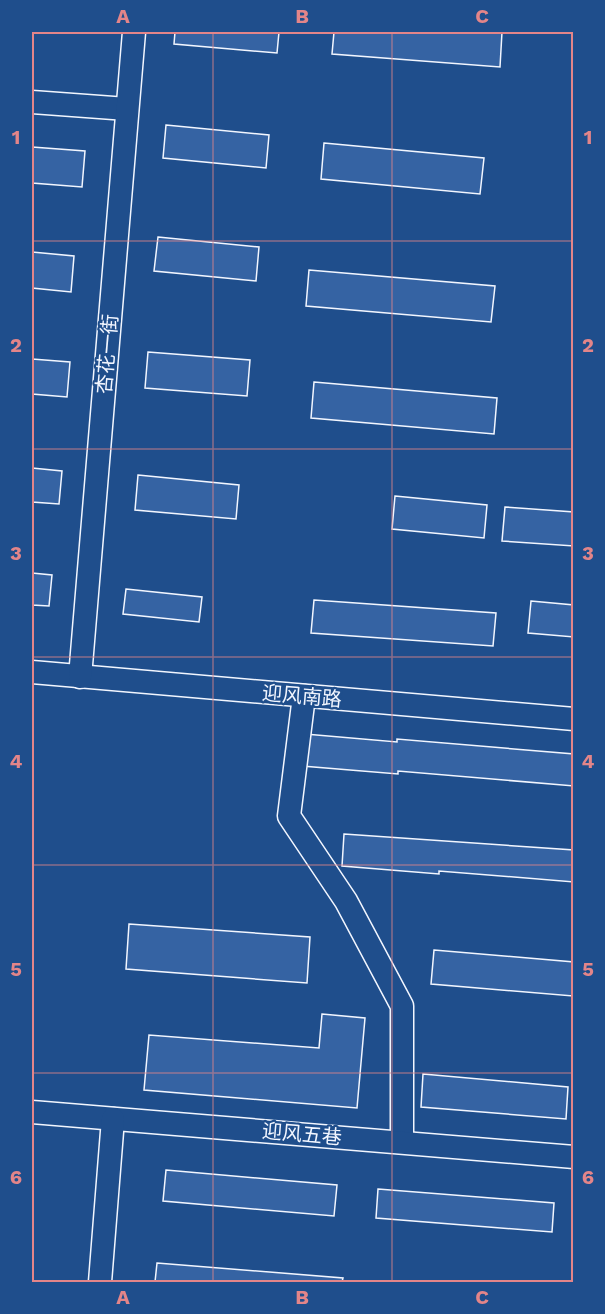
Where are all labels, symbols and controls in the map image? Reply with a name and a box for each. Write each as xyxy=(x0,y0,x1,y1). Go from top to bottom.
text: A xyxy=(116,4,130,28)
text: B xyxy=(295,4,309,28)
text: C xyxy=(475,4,489,28)
text: 1 xyxy=(12,125,20,149)
text: 1 xyxy=(584,125,592,149)
street label: 杏花一街 xyxy=(92,313,122,395)
text: 2 xyxy=(10,333,22,357)
text: 2 xyxy=(582,333,594,357)
text: 3 xyxy=(10,541,22,565)
text: 3 xyxy=(582,541,594,565)
street label: 迎风南路 xyxy=(261,681,343,711)
text: 4 xyxy=(10,749,23,773)
text: 4 xyxy=(582,749,595,773)
text: 5 xyxy=(10,957,22,981)
text: 5 xyxy=(582,957,594,981)
street label: 迎风五巷 xyxy=(261,1119,343,1149)
text: 6 xyxy=(10,1165,22,1189)
text: 6 xyxy=(582,1165,594,1189)
text: A xyxy=(116,1285,130,1309)
text: B xyxy=(295,1285,309,1309)
text: C xyxy=(475,1285,489,1309)

